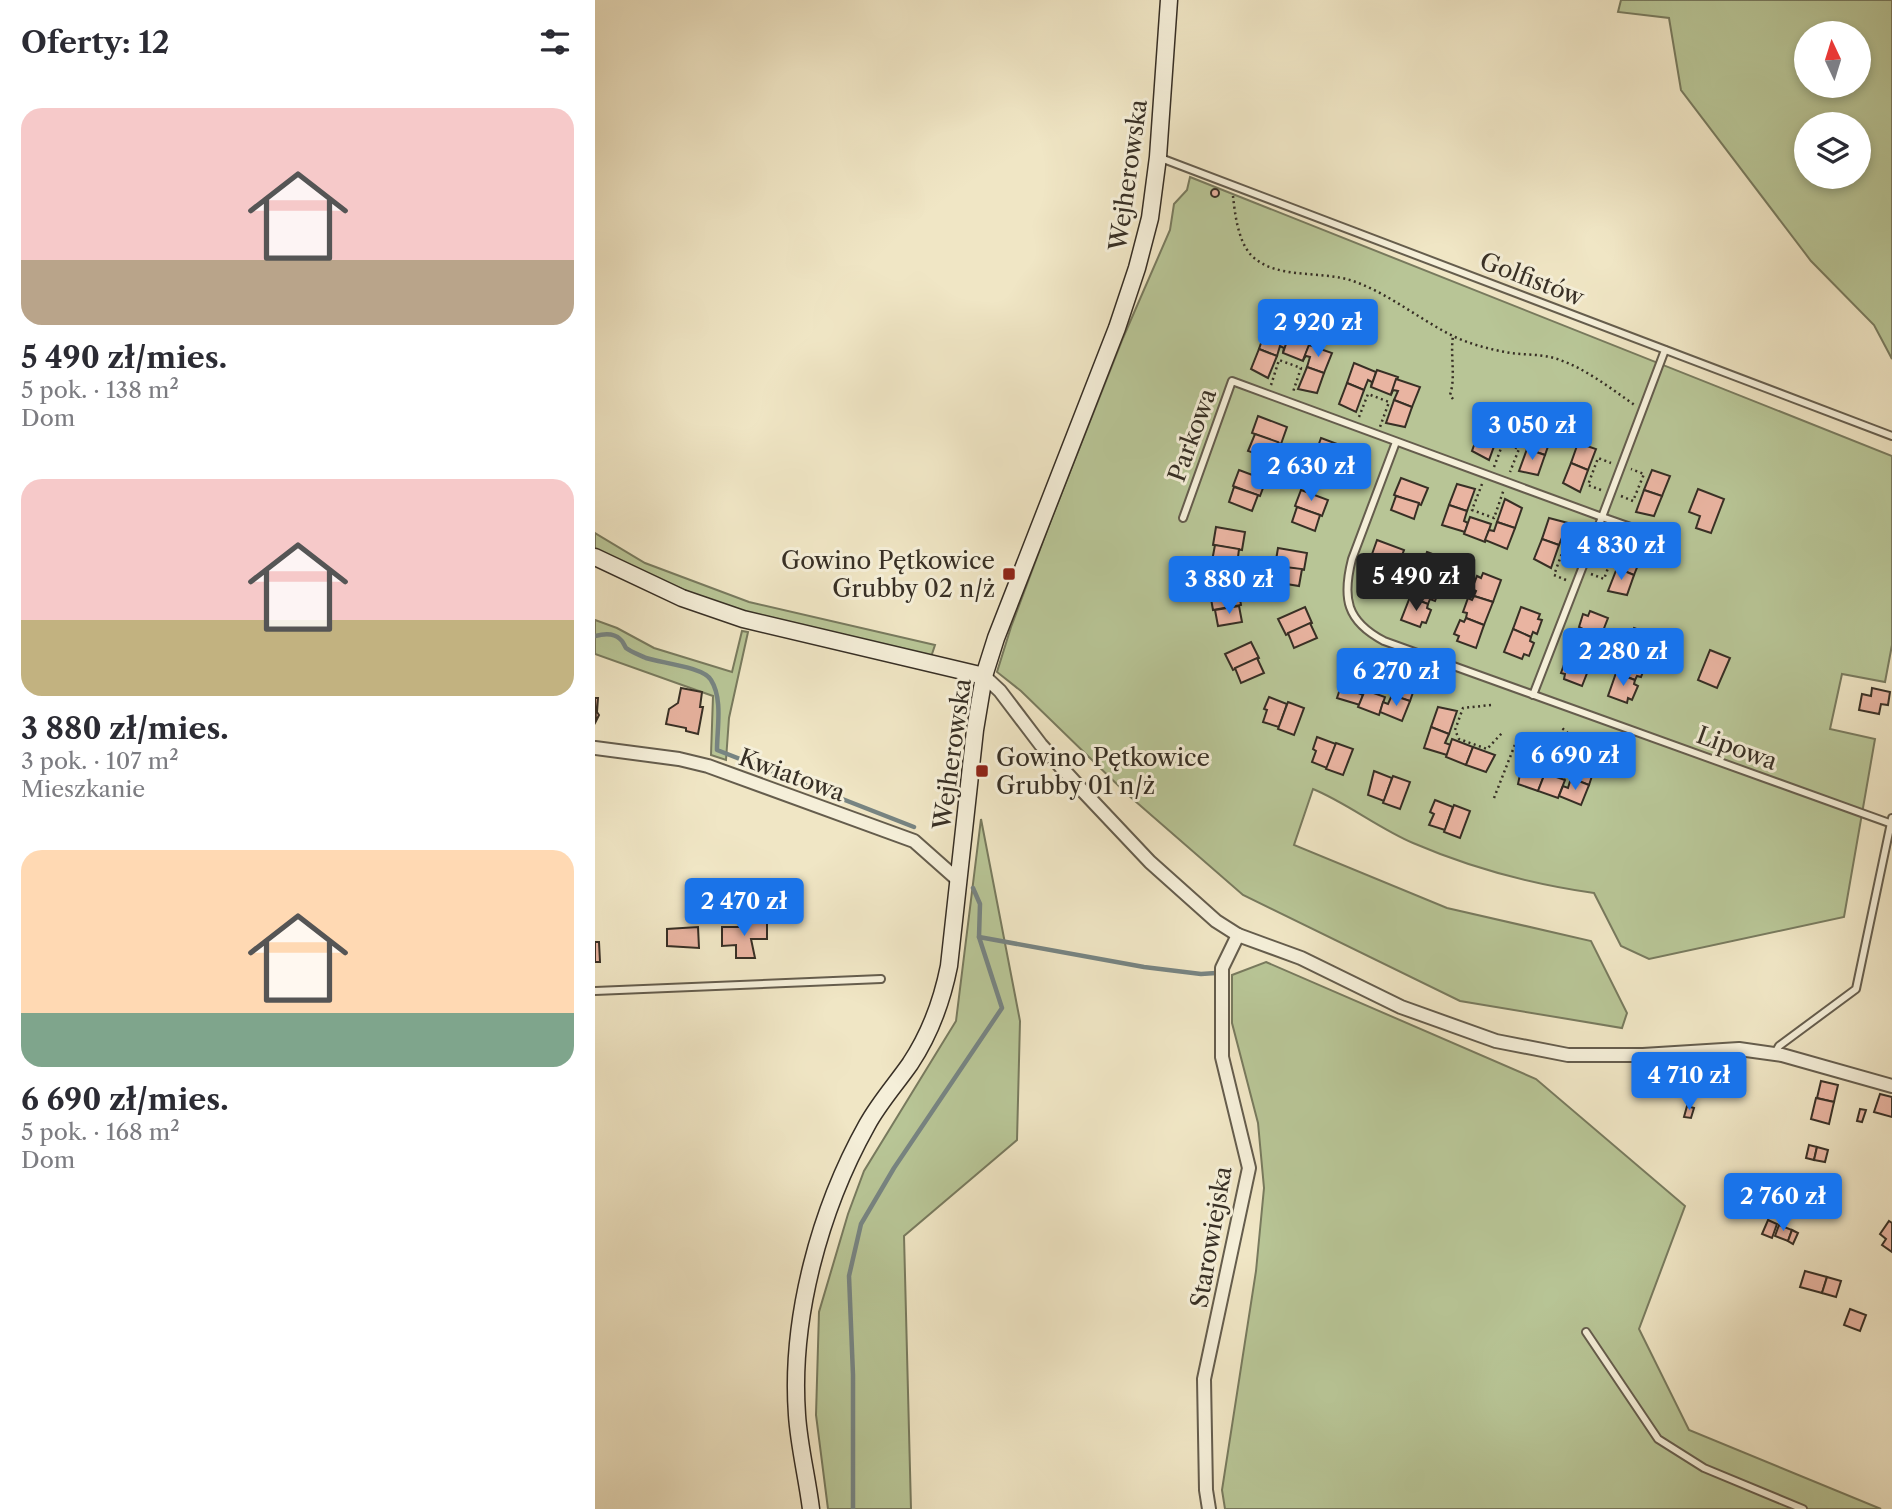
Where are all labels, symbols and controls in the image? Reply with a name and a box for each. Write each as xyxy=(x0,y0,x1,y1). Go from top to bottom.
north arrow xyxy=(1794,21,1871,98)
map controls xyxy=(1794,21,1871,189)
icon: filters xyxy=(536,23,574,61)
text: Oferty: 12 xyxy=(21,24,169,61)
street label: Wejherowska xyxy=(1103,97,1153,254)
button: layers xyxy=(1794,112,1871,189)
icon: home xyxy=(235,153,361,279)
street label: Golfistów xyxy=(1476,246,1589,312)
pin: 2 920 zł xyxy=(1246,300,1390,359)
text: 2 920 zł xyxy=(1274,308,1362,336)
text: 5 490 zł/mies. xyxy=(21,339,227,376)
text: 5 pok. · 138 m² xyxy=(21,376,179,404)
street label: Parkowa xyxy=(1162,384,1222,486)
pin: 3 050 zł xyxy=(1460,402,1604,462)
text: Dom xyxy=(21,404,75,432)
text: 3 050 zł xyxy=(1488,411,1576,439)
pin: 2 630 zł xyxy=(1239,444,1383,503)
text: 2 630 zł xyxy=(1267,452,1355,480)
pin: 4 830 zł xyxy=(1549,522,1693,582)
icon: home xyxy=(235,524,361,650)
text: 4 830 zł xyxy=(1577,531,1665,559)
place label: Gowino Pętkowice Grubby 02 n/ż xyxy=(781,546,995,603)
pin: 5 490 zł xyxy=(1344,554,1488,613)
pin: 3 880 zł xyxy=(1157,556,1301,616)
text: 5 490 zł xyxy=(1372,562,1460,590)
text: 3 880 zł xyxy=(1185,565,1273,593)
marker: Gowino Pętkowice Grubby 02 n/ż xyxy=(1001,566,1017,582)
pin: 2 280 zł xyxy=(1551,628,1695,688)
text: 2 280 zł xyxy=(1579,637,1667,665)
pin: 6 270 zł xyxy=(1324,648,1468,708)
text: 6 270 zł xyxy=(1353,657,1439,685)
street label: Wejherowska xyxy=(927,676,977,833)
text: 3 880 zł/mies. xyxy=(21,710,229,747)
street label: Lipowa xyxy=(1693,720,1782,776)
pin: 6 690 zł xyxy=(1503,732,1647,792)
text: 6 690 zł xyxy=(1531,741,1619,769)
street label: Kwiatowa xyxy=(735,742,849,808)
place label: Gowino Pętkowice Grubby 01 n/ż xyxy=(996,743,1210,800)
text: 3 pok. · 107 m² xyxy=(21,747,179,775)
marker: Gowino Pętkowice Grubby 01 n/ż xyxy=(974,763,990,779)
text: Mieszkanie xyxy=(21,775,145,803)
pin: 2 470 zł xyxy=(672,878,816,938)
text: 2 470 zł xyxy=(701,887,787,915)
icon: home xyxy=(235,895,361,1021)
pin: 4 710 zł xyxy=(1617,1052,1761,1112)
text: 4 710 zł xyxy=(1647,1061,1731,1089)
text: 6 690 zł/mies. xyxy=(21,1081,229,1118)
text: 5 pok. · 168 m² xyxy=(21,1118,180,1146)
text: Dom xyxy=(21,1146,75,1174)
street label: Starowiejska xyxy=(1184,1164,1238,1310)
pin: 2 760 zł xyxy=(1711,1174,1855,1233)
text: 2 760 zł xyxy=(1740,1182,1826,1210)

